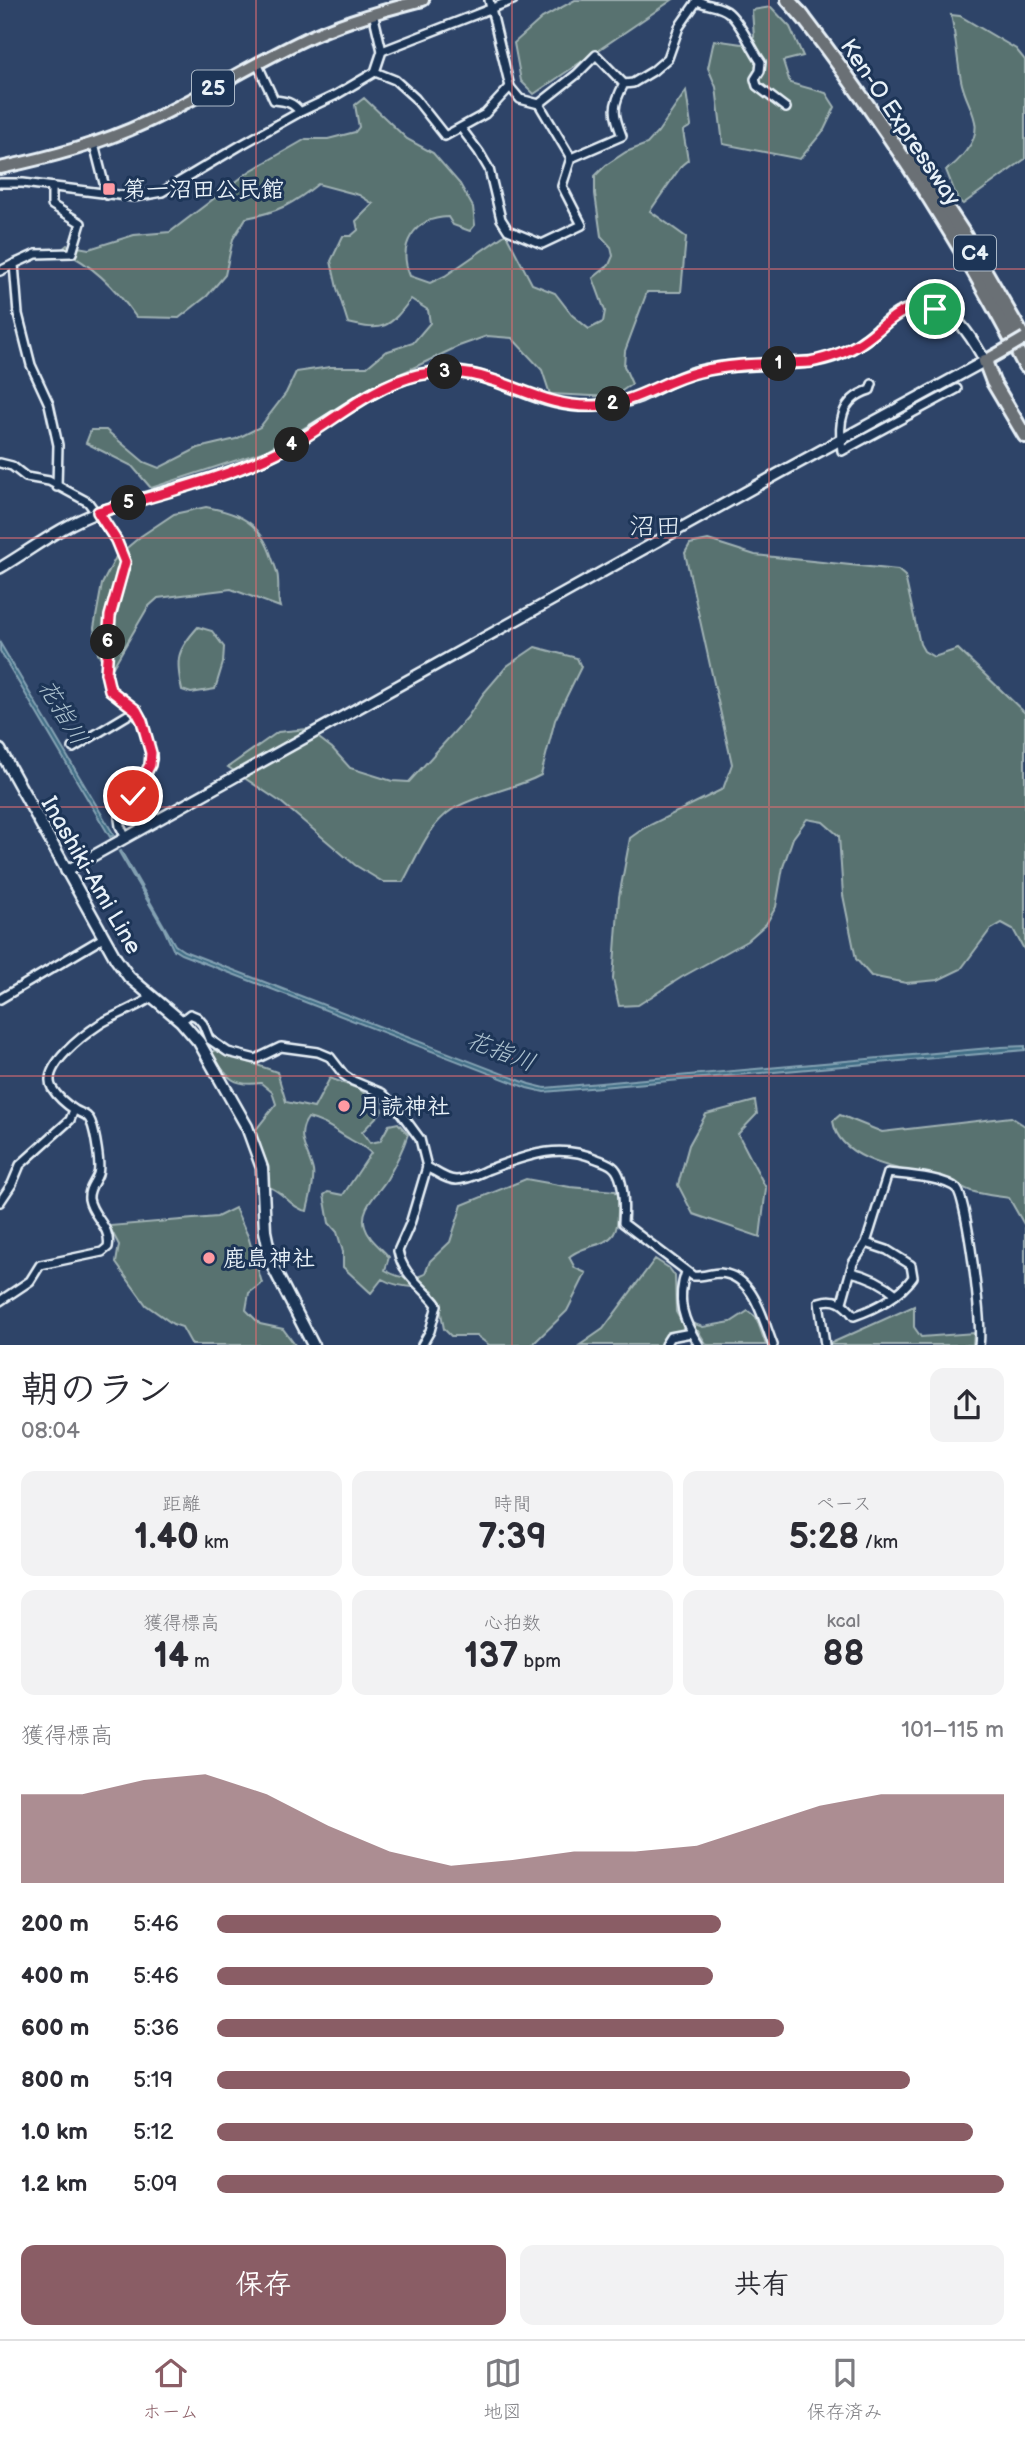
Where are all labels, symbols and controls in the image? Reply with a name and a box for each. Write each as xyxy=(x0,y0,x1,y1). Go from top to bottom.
street label: Ken-O Expressway xyxy=(834,34,967,212)
road number: 25 xyxy=(192,70,234,106)
place label: 第一沼田公民館 xyxy=(123,176,284,204)
marker: 第一沼田公民館 xyxy=(101,181,117,197)
road number: C4 xyxy=(954,236,996,270)
pin xyxy=(905,279,965,339)
icon: arrive xyxy=(916,290,954,328)
pin: 1 xyxy=(762,346,796,382)
text: 1 xyxy=(775,352,783,375)
pin: 3 xyxy=(428,354,462,390)
text: 3 xyxy=(439,360,450,383)
pin: 2 xyxy=(596,386,630,422)
text: 2 xyxy=(607,392,618,415)
pin: 4 xyxy=(274,428,310,462)
text: 4 xyxy=(286,433,297,456)
pin: 5 xyxy=(111,486,146,520)
text: 5 xyxy=(123,491,134,514)
district label: 沼田 xyxy=(629,512,681,543)
pin: 6 xyxy=(90,624,126,660)
text: 6 xyxy=(102,630,113,653)
water label: 花指川 xyxy=(32,674,94,751)
pin xyxy=(103,766,163,826)
icon: check xyxy=(114,777,152,815)
street label: Inashiki-Ami Line xyxy=(35,792,148,959)
water label: 花指川 xyxy=(462,1025,540,1078)
place label: 月読神社 xyxy=(358,1093,450,1121)
marker: 月読神社 xyxy=(336,1098,352,1114)
place label: 鹿島神社 xyxy=(223,1245,315,1273)
marker: 鹿島神社 xyxy=(201,1250,217,1266)
text: 朝のラン xyxy=(21,1368,173,1413)
button: share xyxy=(930,1368,1004,1442)
text: 08:04 xyxy=(21,1417,80,1445)
text: 距離 xyxy=(162,1493,201,1516)
text: 時間 xyxy=(493,1493,532,1516)
text: ペース xyxy=(816,1493,871,1516)
text: 1.40 xyxy=(134,1516,199,1559)
text: 7:39 xyxy=(478,1516,547,1559)
text: 5:28 xyxy=(789,1516,859,1559)
text: km xyxy=(199,1531,229,1554)
text: /km xyxy=(859,1531,898,1554)
text: kcal xyxy=(826,1610,861,1633)
text: 獲得標高 xyxy=(143,1612,220,1635)
text: 心拍数 xyxy=(484,1612,541,1635)
text: 88 xyxy=(822,1633,865,1676)
text: 14 xyxy=(153,1635,189,1678)
text: 137 xyxy=(464,1635,518,1678)
text: m xyxy=(189,1650,210,1673)
text: bpm xyxy=(518,1650,561,1673)
text: 101–115 m xyxy=(901,1716,1004,1744)
text: 獲得標高 xyxy=(21,1722,113,1750)
text: 200 m xyxy=(21,1910,89,1938)
text: 5:46 xyxy=(133,1910,179,1938)
text: 400 m xyxy=(21,1962,89,1990)
text: 5:46 xyxy=(133,1962,179,1990)
text: 600 m xyxy=(21,2014,89,2042)
text: 5:36 xyxy=(133,2014,179,2042)
text: 800 m xyxy=(21,2066,89,2094)
text: 5:19 xyxy=(133,2066,173,2094)
text: 1.0 km xyxy=(21,2118,88,2146)
text: 5:12 xyxy=(133,2118,173,2146)
text: 1.2 km xyxy=(21,2170,87,2198)
text: 5:09 xyxy=(133,2170,178,2198)
button: 保存 xyxy=(21,2245,506,2325)
button: 共有 xyxy=(520,2245,1004,2325)
tab: ホーム xyxy=(142,2354,199,2424)
tab: 地図 xyxy=(484,2354,522,2424)
tab: 保存済み xyxy=(807,2354,883,2424)

